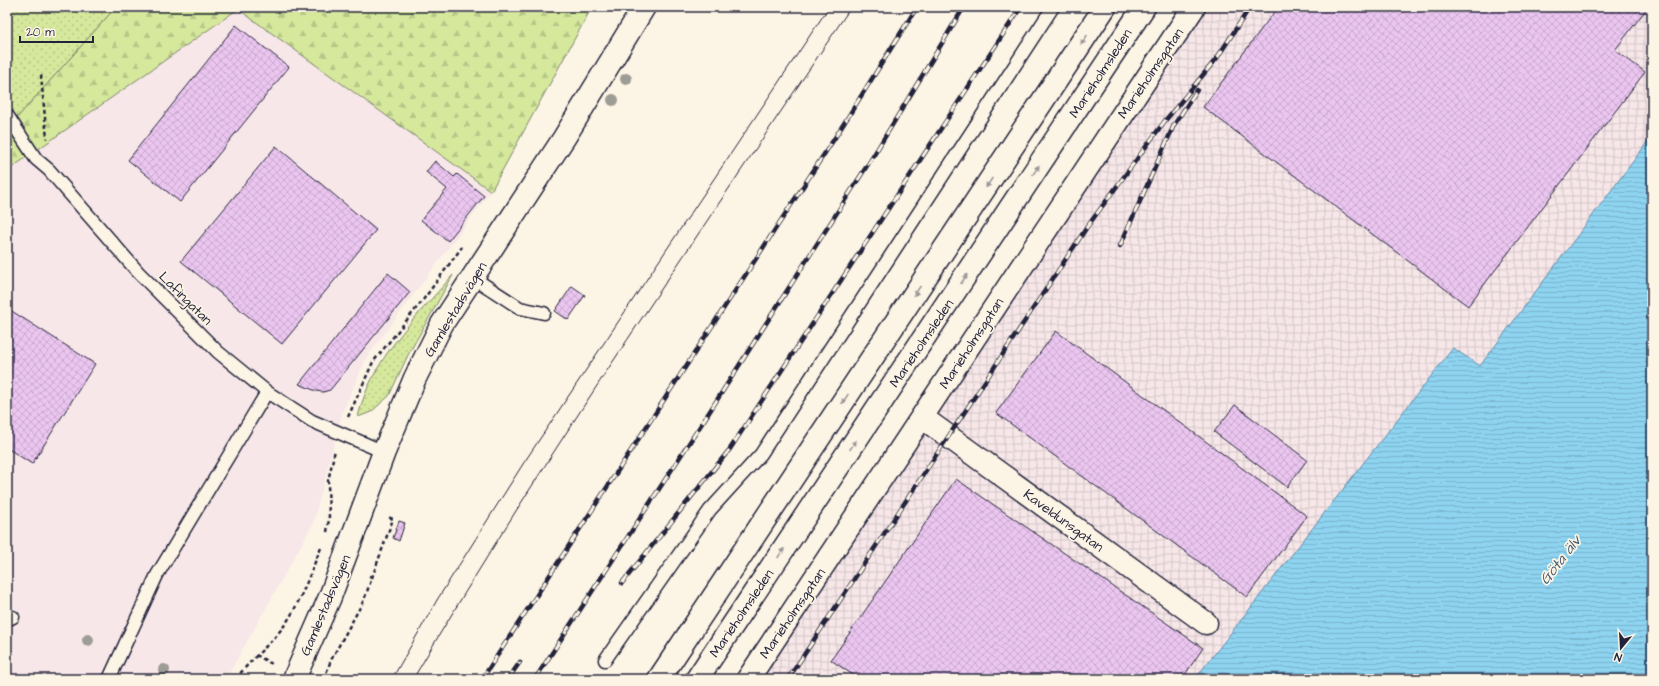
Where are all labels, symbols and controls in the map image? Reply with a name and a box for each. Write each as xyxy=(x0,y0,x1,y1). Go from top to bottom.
scale bar xyxy=(20,18,93,44)
text: 20 m xyxy=(26,24,55,41)
street label: Marieholmsgatan xyxy=(1113,24,1189,123)
street label: Marieholmsleden xyxy=(1065,25,1137,122)
one-way arrow xyxy=(1080,34,1088,45)
one-way arrow xyxy=(1032,165,1040,175)
one-way arrow xyxy=(985,178,993,188)
street label: Gamlestadsvägen xyxy=(420,258,492,361)
street label: Lafingatan xyxy=(154,267,217,330)
one-way arrow xyxy=(960,273,968,284)
one-way arrow xyxy=(913,286,921,296)
street label: Marieholmsgatan xyxy=(935,294,1009,393)
street label: Marieholmsleden xyxy=(885,295,959,392)
one-way arrow xyxy=(841,394,849,405)
one-way arrow xyxy=(849,440,857,450)
street label: Kaveldunsgatan xyxy=(1019,485,1108,557)
water label: Göta älv xyxy=(1535,530,1587,589)
one-way arrow xyxy=(777,548,785,558)
street label: Gamlestadsvägen xyxy=(296,552,356,659)
street label: Marieholmsgatan xyxy=(755,564,831,663)
street label: Marieholmsleden xyxy=(705,565,779,662)
north arrow xyxy=(1601,628,1641,668)
text: N xyxy=(1612,649,1624,665)

